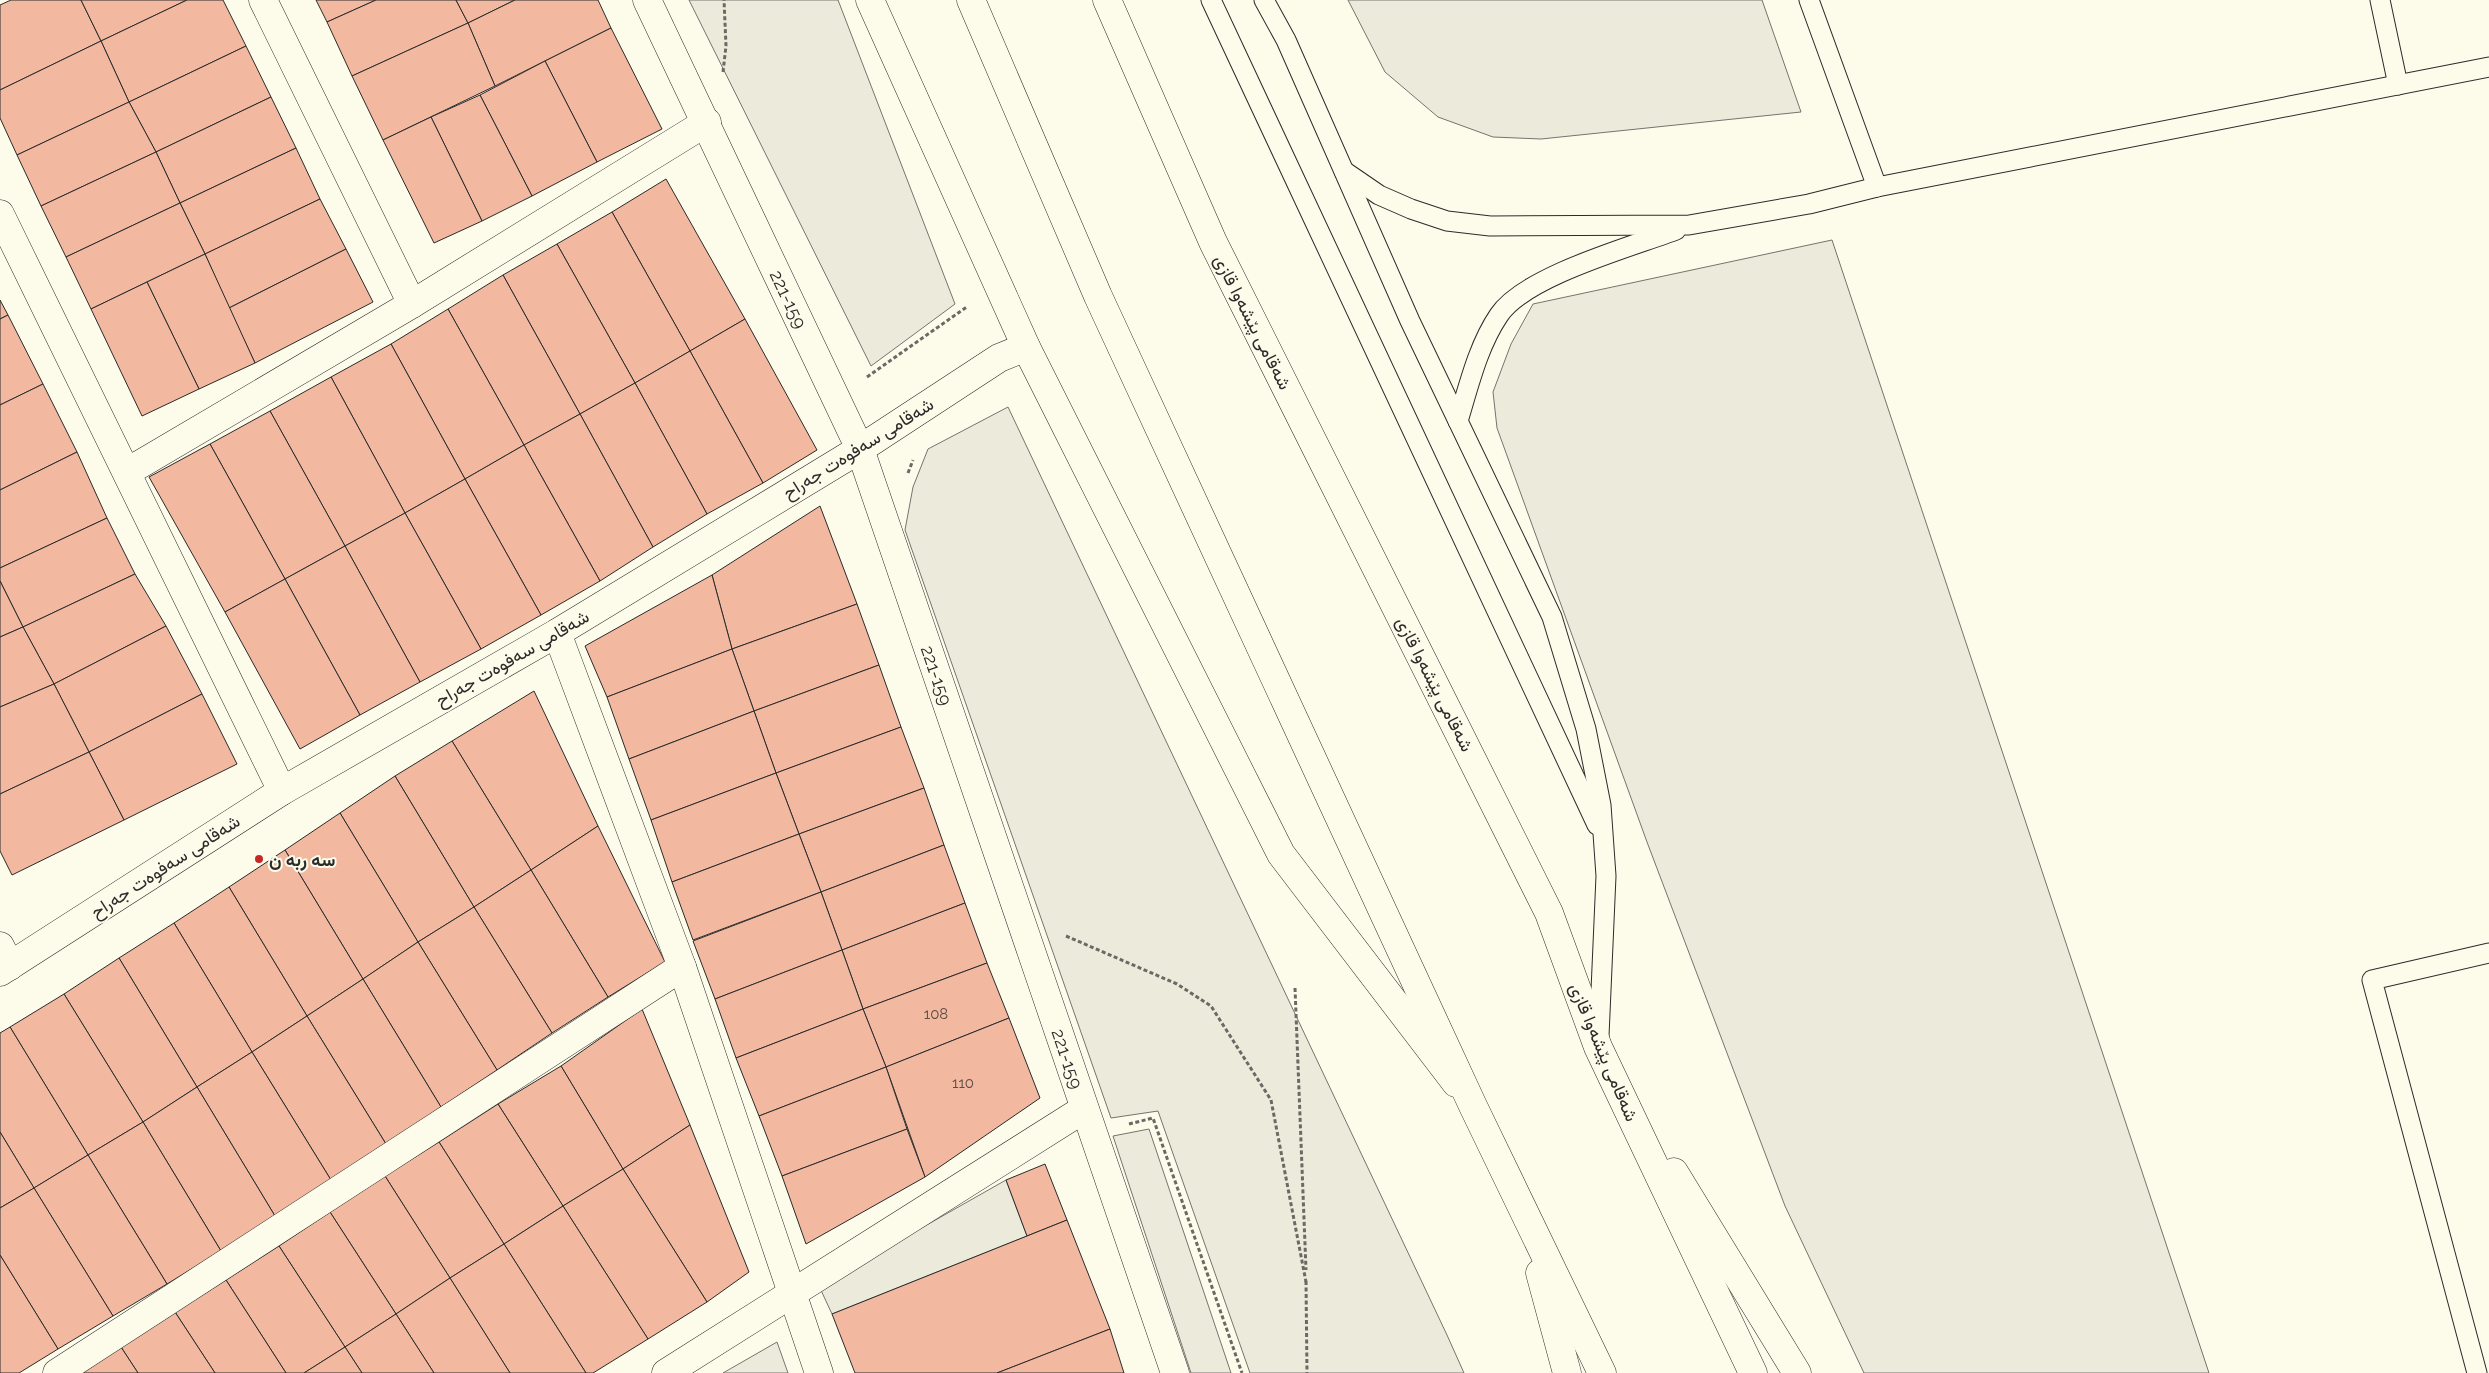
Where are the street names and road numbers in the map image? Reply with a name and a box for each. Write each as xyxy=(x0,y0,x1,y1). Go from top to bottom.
street label: شەقامی پێشەوا قازی xyxy=(1208,251,1296,394)
street label: 221-159 xyxy=(766,267,812,332)
street label: شەقامی سەفوەت جەراح xyxy=(779,393,938,505)
street label: شەقامی سەفوەت جەراح xyxy=(432,605,593,712)
street label: شەقامی پێشەوا قازی xyxy=(1390,613,1478,756)
street label: 221-159 xyxy=(917,643,957,708)
street label: شەقامی سەفوەت جەراح xyxy=(86,810,245,924)
street label: شەقامی پێشەوا قازی xyxy=(1563,980,1643,1125)
street label: 221-159 xyxy=(1048,1026,1088,1091)

